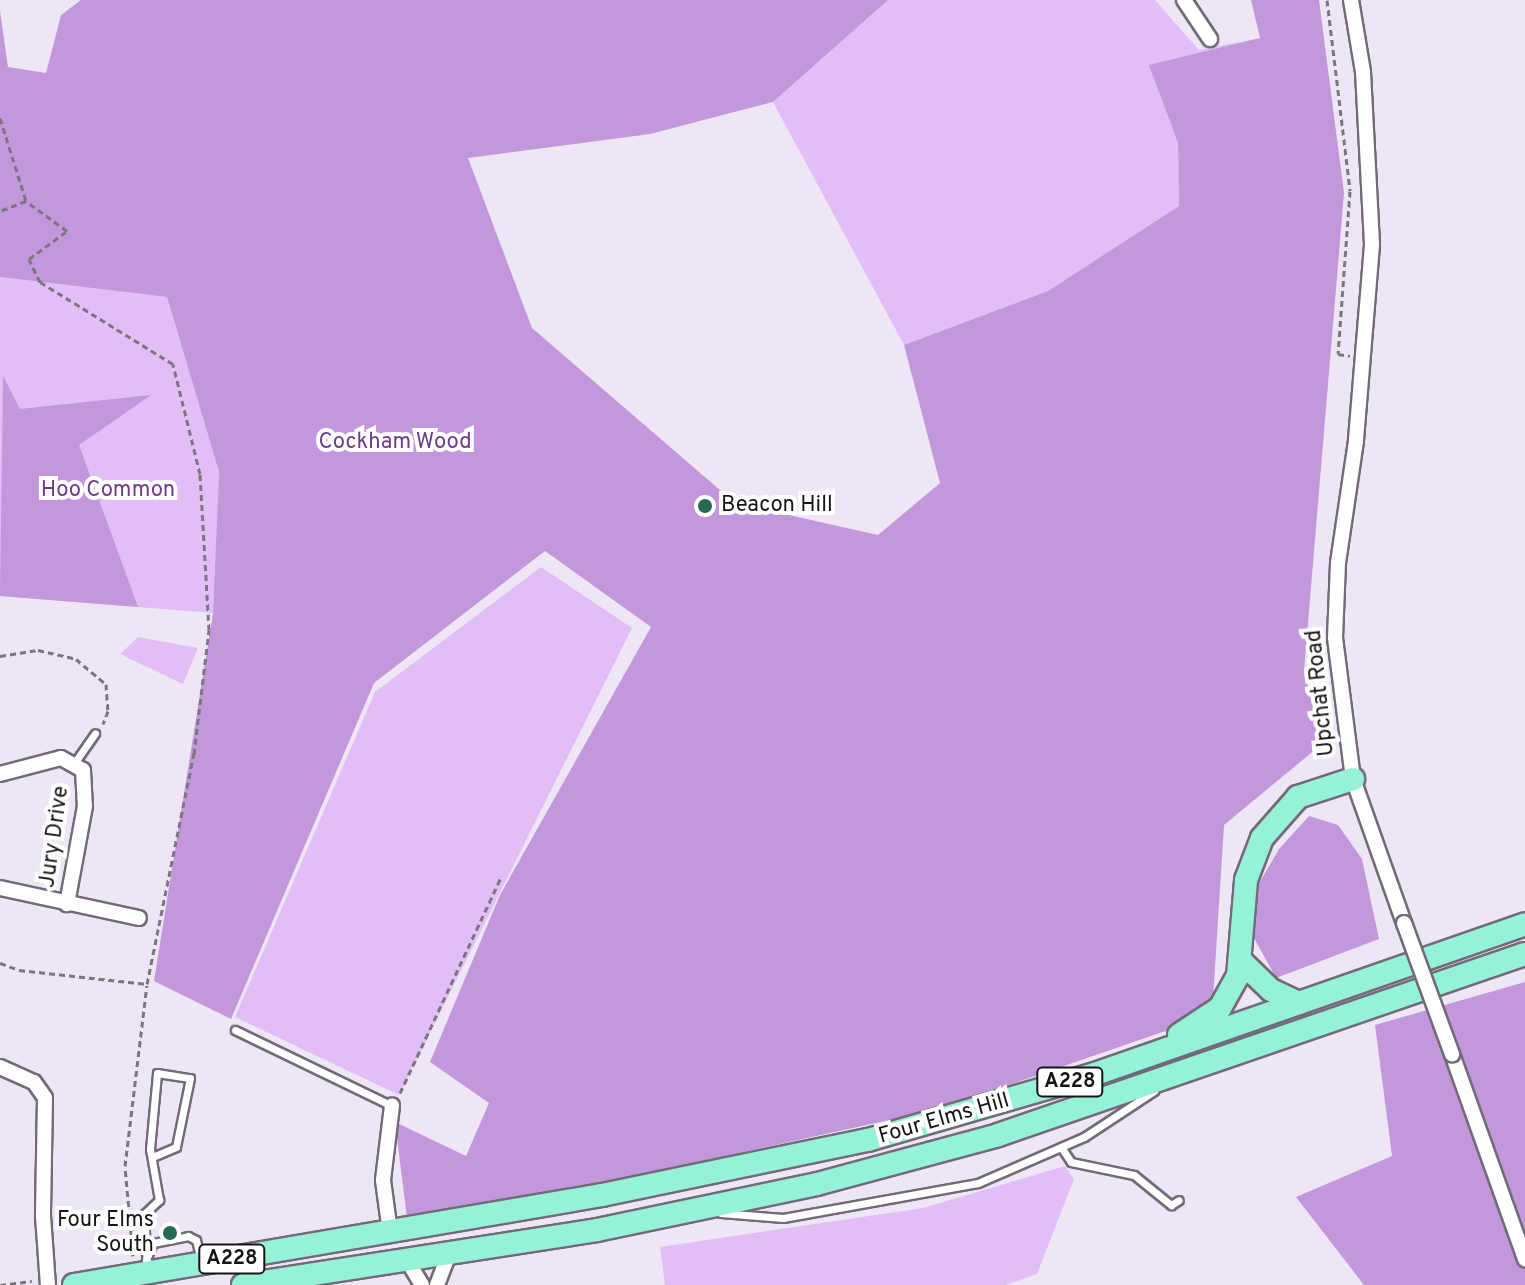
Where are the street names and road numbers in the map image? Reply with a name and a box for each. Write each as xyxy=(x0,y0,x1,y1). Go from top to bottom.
street label: Upchat Road xyxy=(1301,628,1341,758)
street label: Jury Drive xyxy=(35,785,75,889)
road number: A228 xyxy=(1036,1066,1104,1098)
street label: Four Elms Hill xyxy=(876,1088,1012,1150)
road number: A228 xyxy=(198,1243,266,1275)

